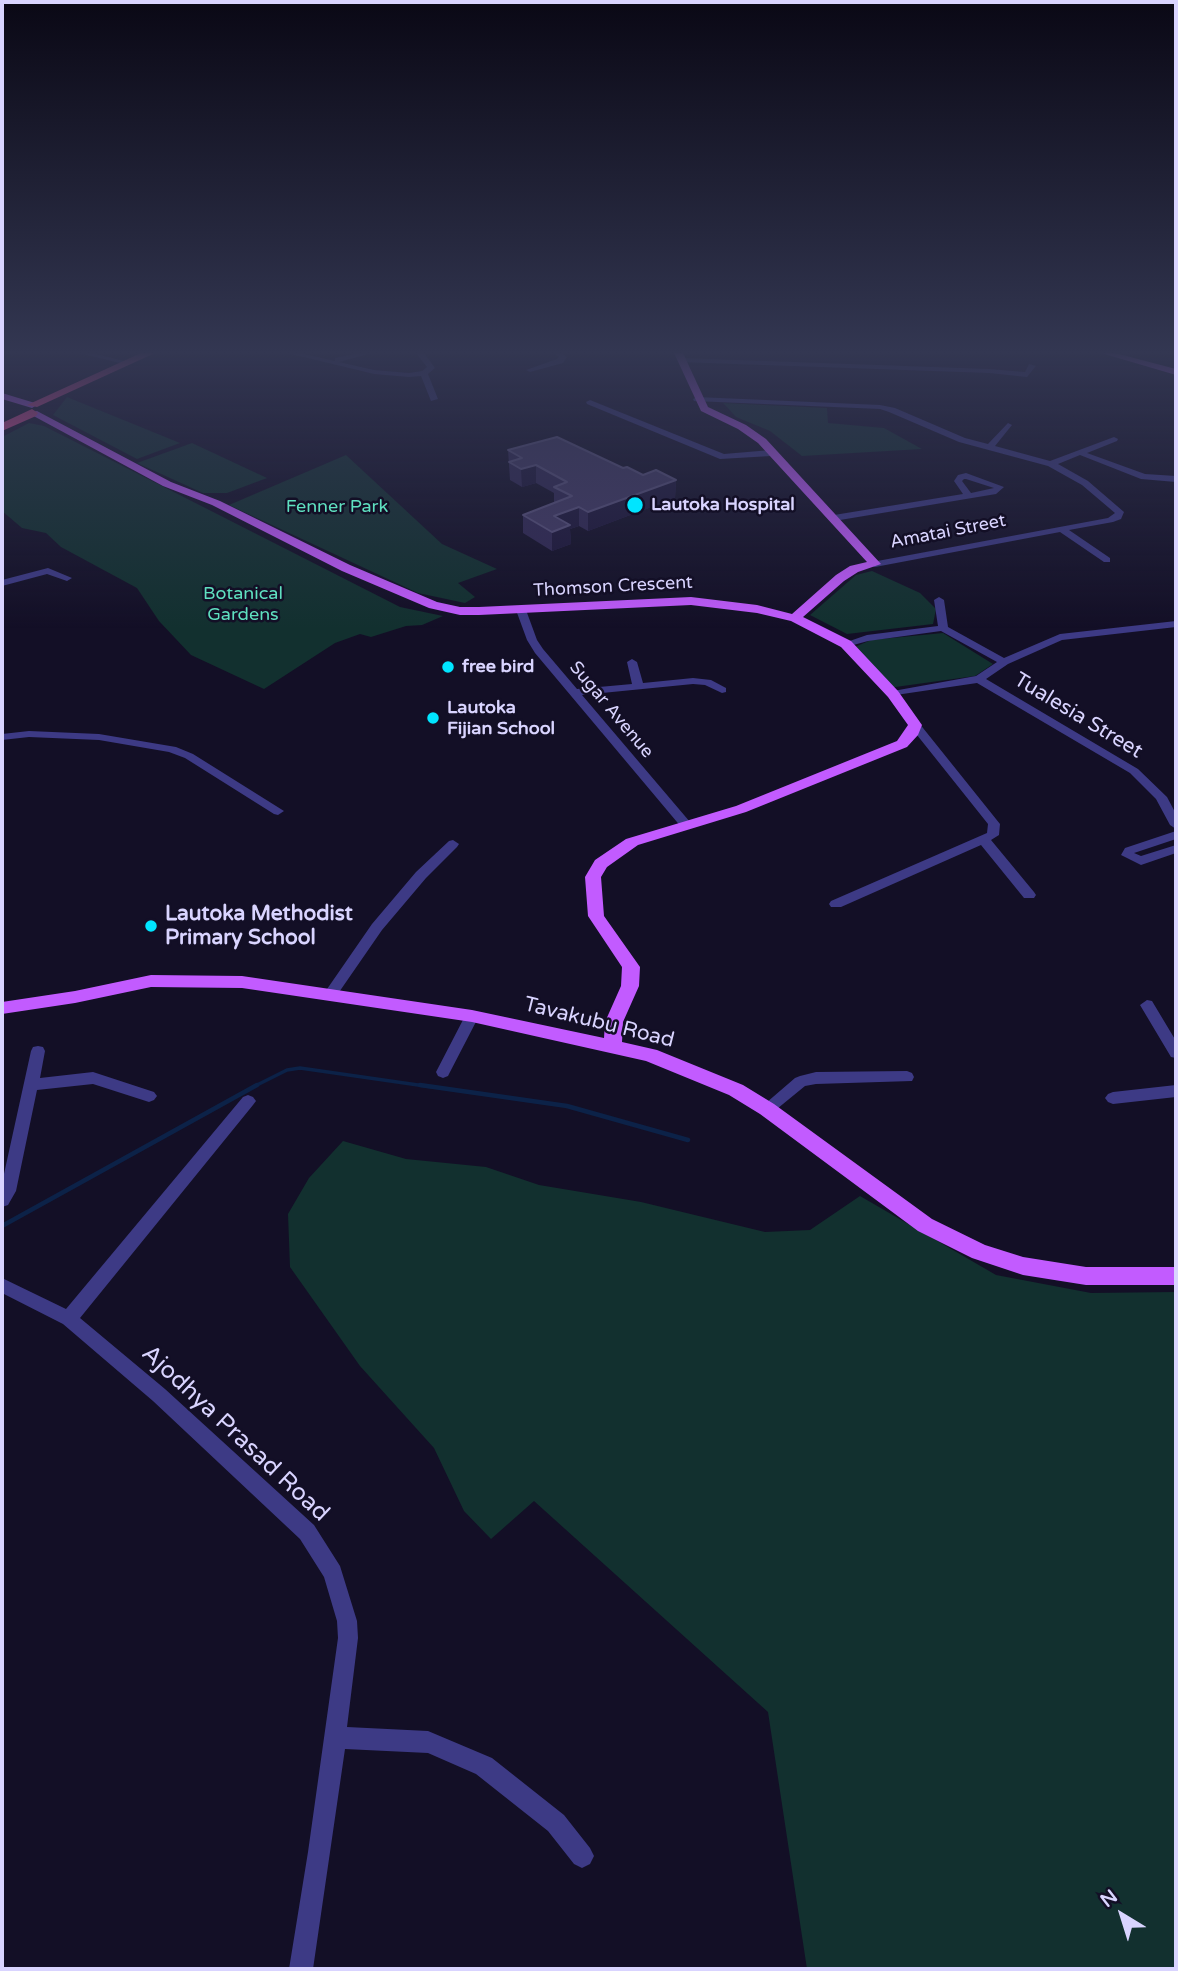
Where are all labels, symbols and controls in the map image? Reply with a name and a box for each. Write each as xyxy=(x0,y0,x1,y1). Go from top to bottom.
place label: Lautoka Hospital xyxy=(651,494,795,516)
marker: Lautoka Hospital xyxy=(625,495,645,515)
park label: Fenner Park xyxy=(286,496,388,518)
street label: Amatai Street xyxy=(888,510,1008,554)
street label: Thomson Crescent xyxy=(533,572,693,602)
park label: Botanical Gardens xyxy=(203,583,283,626)
place label: free bird xyxy=(462,656,534,678)
street label: Sugar Avenue xyxy=(564,657,658,763)
marker: free bird xyxy=(440,659,456,675)
street label: Tualesia Street xyxy=(1009,668,1147,764)
place label: Lautoka Fijian School xyxy=(447,697,555,740)
marker: Lautoka Fijian School xyxy=(425,710,441,726)
place label: Lautoka Methodist Primary School xyxy=(165,901,353,951)
marker: Lautoka Methodist Primary School xyxy=(143,918,159,934)
street label: Tavakubu Road xyxy=(521,992,677,1054)
street label: Ajodhya Prasad Road xyxy=(135,1340,335,1528)
north arrow xyxy=(1087,1880,1157,1950)
text: N xyxy=(1096,1885,1122,1912)

